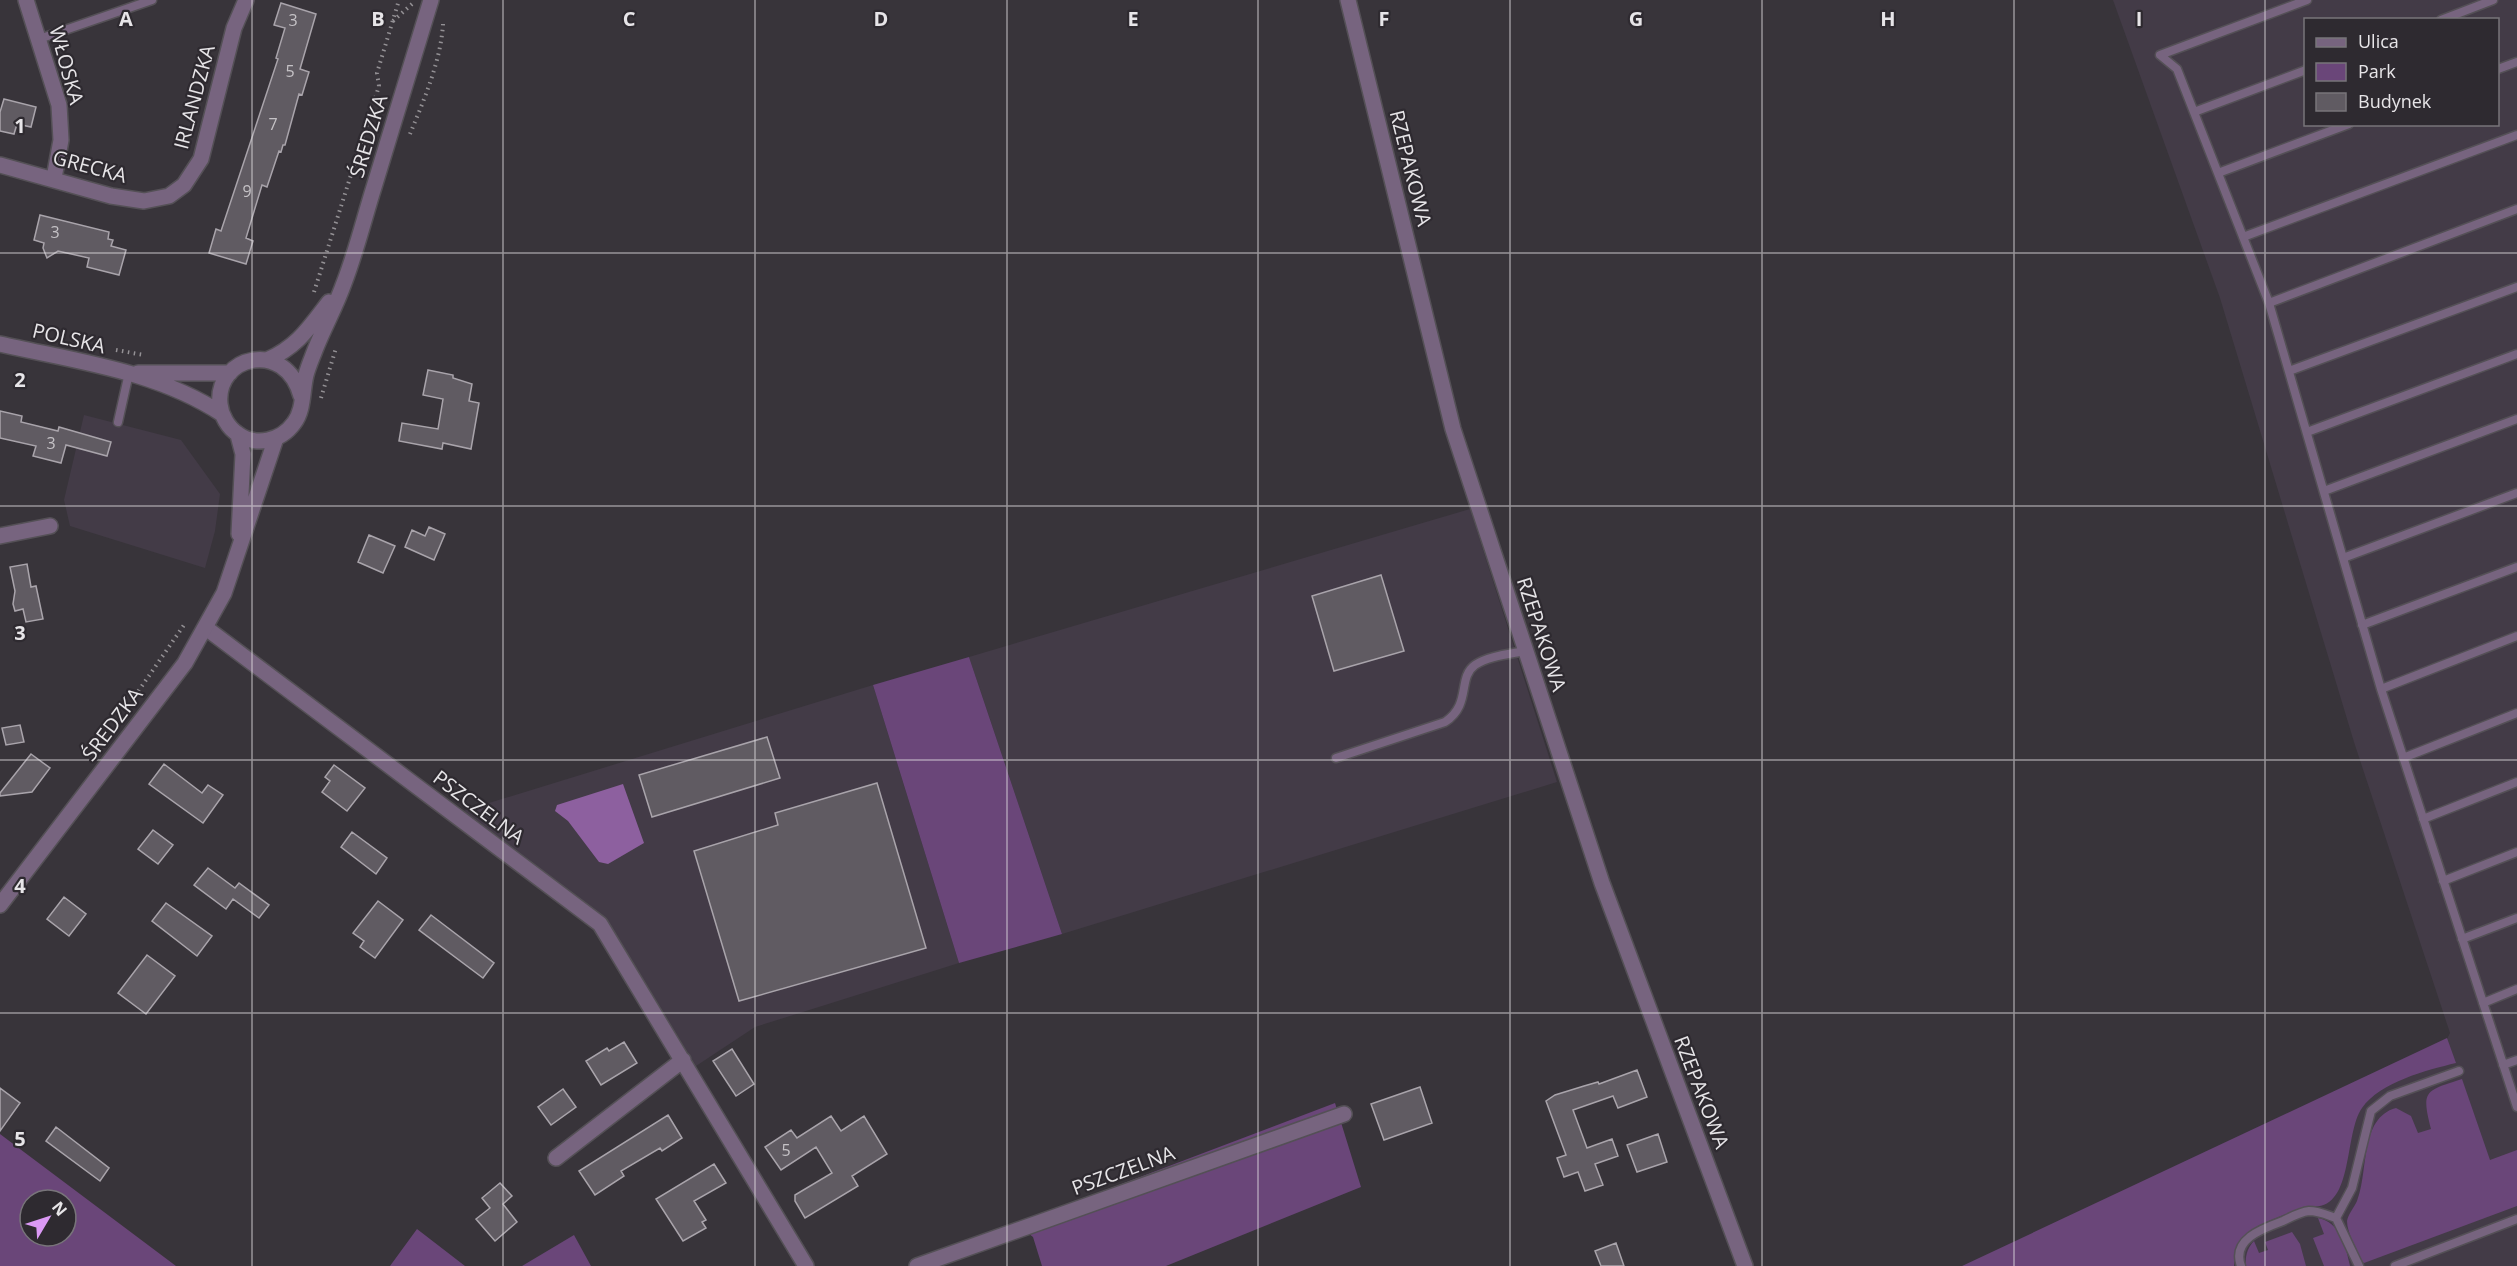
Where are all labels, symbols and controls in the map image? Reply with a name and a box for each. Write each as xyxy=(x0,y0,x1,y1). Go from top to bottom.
text: A xyxy=(119,5,133,32)
text: B xyxy=(371,5,385,32)
text: C xyxy=(623,5,636,32)
text: D xyxy=(874,5,888,32)
text: E xyxy=(1127,5,1139,32)
text: F xyxy=(1379,5,1389,32)
text: G xyxy=(1629,5,1643,32)
text: H xyxy=(1880,5,1896,32)
text: I xyxy=(2136,5,2142,32)
house number: 3 xyxy=(288,9,298,31)
legend xyxy=(2304,18,2499,126)
street label: WŁOSKA xyxy=(44,23,91,108)
text: Ulica xyxy=(2358,29,2399,53)
street label: IRLANDZKA xyxy=(167,42,221,152)
text: Park xyxy=(2358,59,2396,83)
house number: 5 xyxy=(285,60,295,82)
text: Budynek xyxy=(2358,89,2432,113)
street label: ŚREDZKA xyxy=(343,91,393,181)
street label: RZEPAKOWA xyxy=(1384,107,1439,229)
text: 1 xyxy=(14,112,26,139)
house number: 7 xyxy=(268,113,278,135)
street label: GRECKA xyxy=(50,143,130,189)
house number: 9 xyxy=(242,180,252,202)
house number: 3 xyxy=(50,221,60,243)
street label: POLSKA xyxy=(30,317,108,360)
text: 2 xyxy=(14,366,26,393)
house number: 3 xyxy=(46,432,56,454)
street label: RZEPAKOWA xyxy=(1511,573,1573,695)
text: 3 xyxy=(14,619,26,646)
street label: ŚREDZKA xyxy=(76,682,149,766)
street label: PSZCZELNA xyxy=(428,764,530,850)
text: 4 xyxy=(14,872,26,899)
street label: RZEPAKOWA xyxy=(1668,1032,1736,1152)
text: 5 xyxy=(14,1125,26,1152)
house number: 5 xyxy=(781,1139,791,1161)
street label: PSZCZELNA xyxy=(1068,1139,1179,1201)
north arrow xyxy=(18,1188,78,1248)
text: N xyxy=(47,1197,72,1221)

